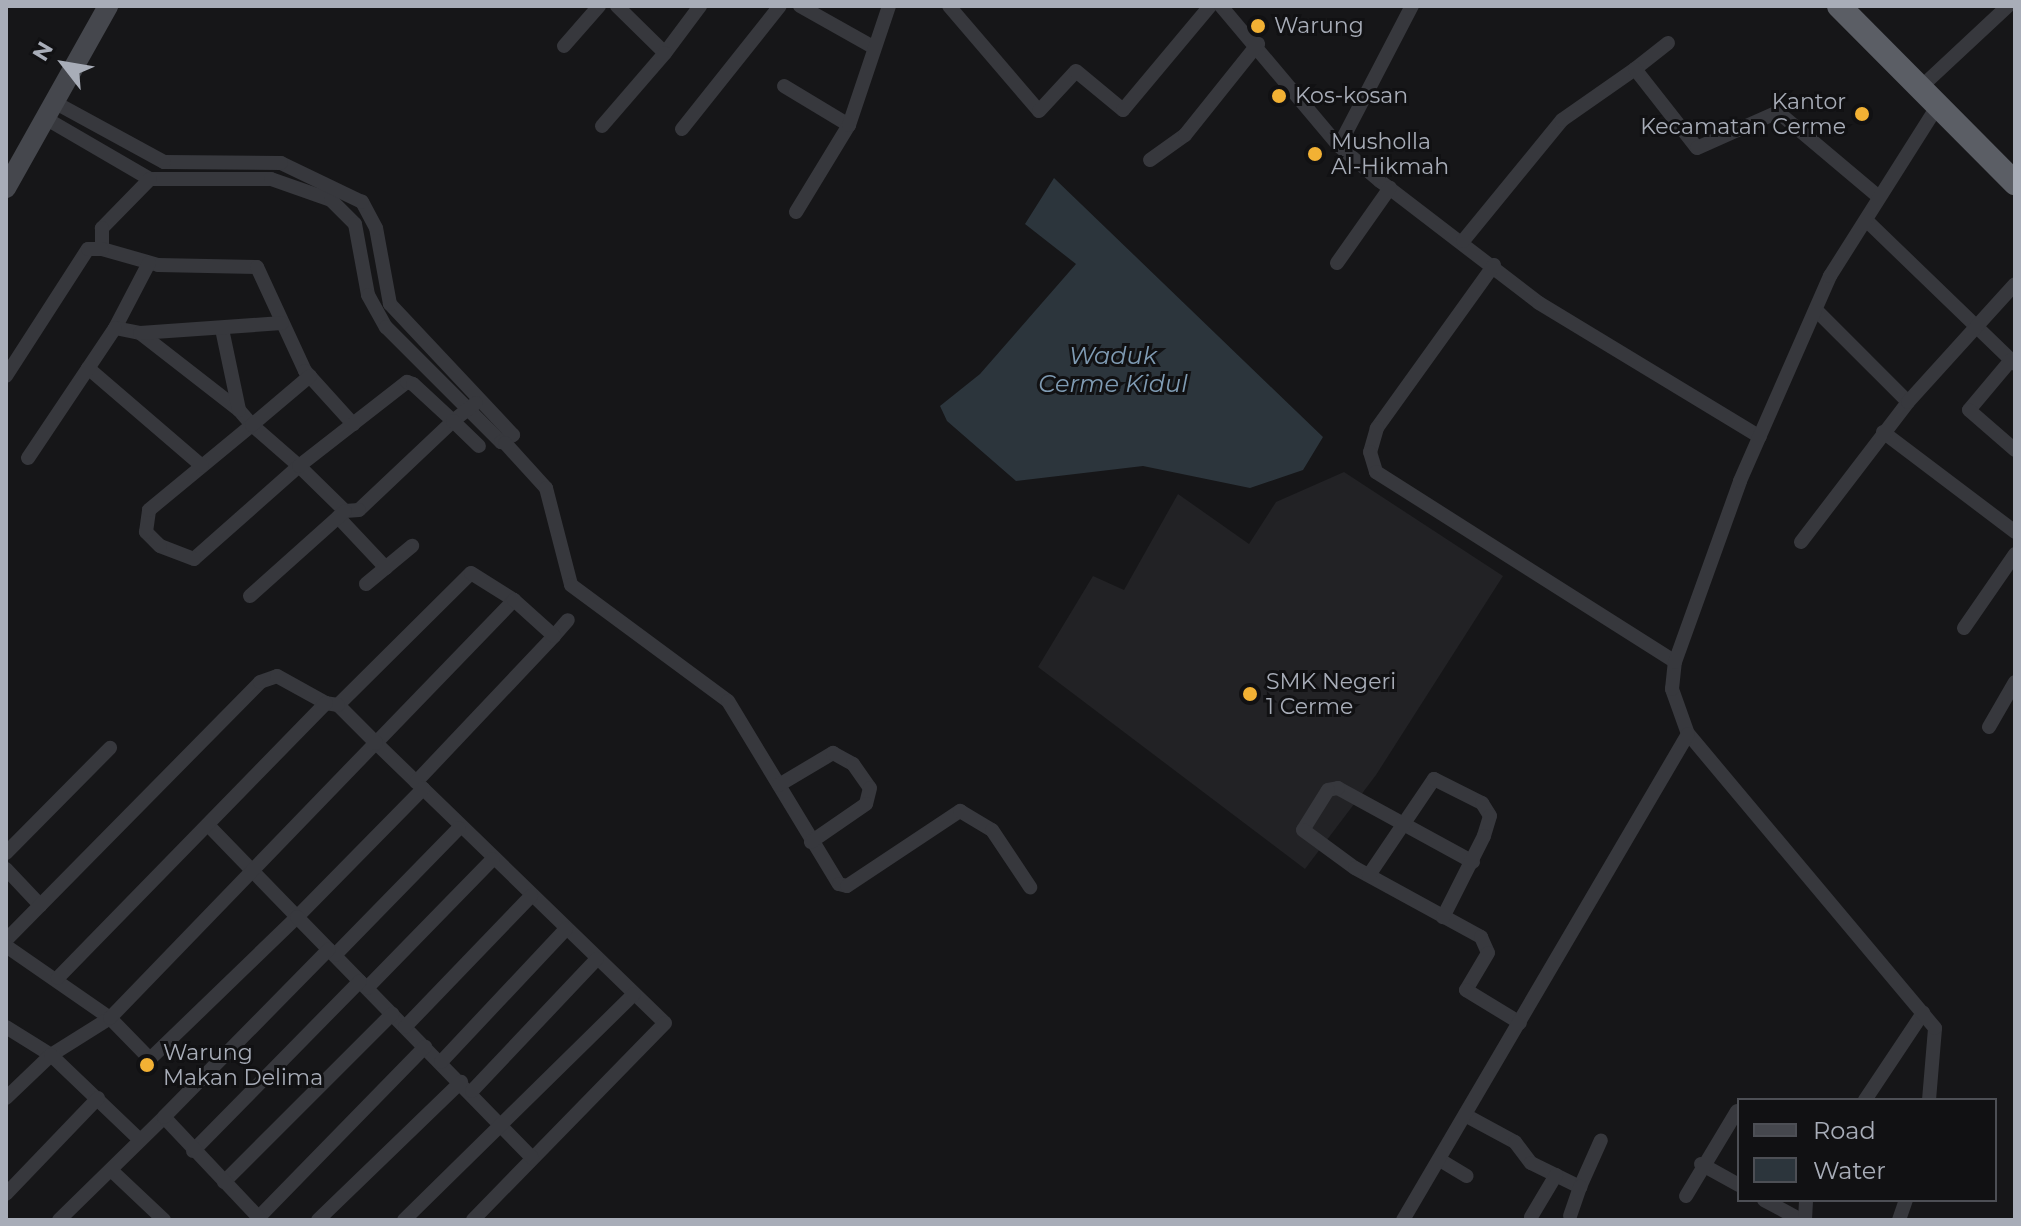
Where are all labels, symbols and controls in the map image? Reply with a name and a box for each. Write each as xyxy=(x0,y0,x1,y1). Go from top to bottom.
place label: Warung xyxy=(1274,13,1364,39)
marker: Warung xyxy=(1249,17,1267,35)
north arrow xyxy=(24,24,104,104)
text: N xyxy=(27,37,59,66)
place label: Kos-kosan xyxy=(1295,83,1408,109)
marker: Kos-kosan xyxy=(1270,87,1288,105)
place label: Kantor Kecamatan Cerme xyxy=(1640,88,1846,140)
marker: Kantor Kecamatan Cerme xyxy=(1853,105,1871,123)
place label: Musholla Al-Hikmah xyxy=(1331,128,1449,180)
marker: Musholla Al-Hikmah xyxy=(1306,145,1324,163)
water label: Waduk Cerme Kidul xyxy=(1038,342,1188,398)
place label: SMK Negeri 1 Cerme xyxy=(1266,668,1396,720)
marker: SMK Negeri 1 Cerme xyxy=(1241,685,1259,703)
place label: Warung Makan Delima xyxy=(163,1039,323,1090)
marker: Warung Makan Delima xyxy=(138,1056,156,1074)
legend xyxy=(1737,1098,1997,1202)
text: Road xyxy=(1813,1116,1876,1145)
text: Water xyxy=(1813,1156,1886,1185)

